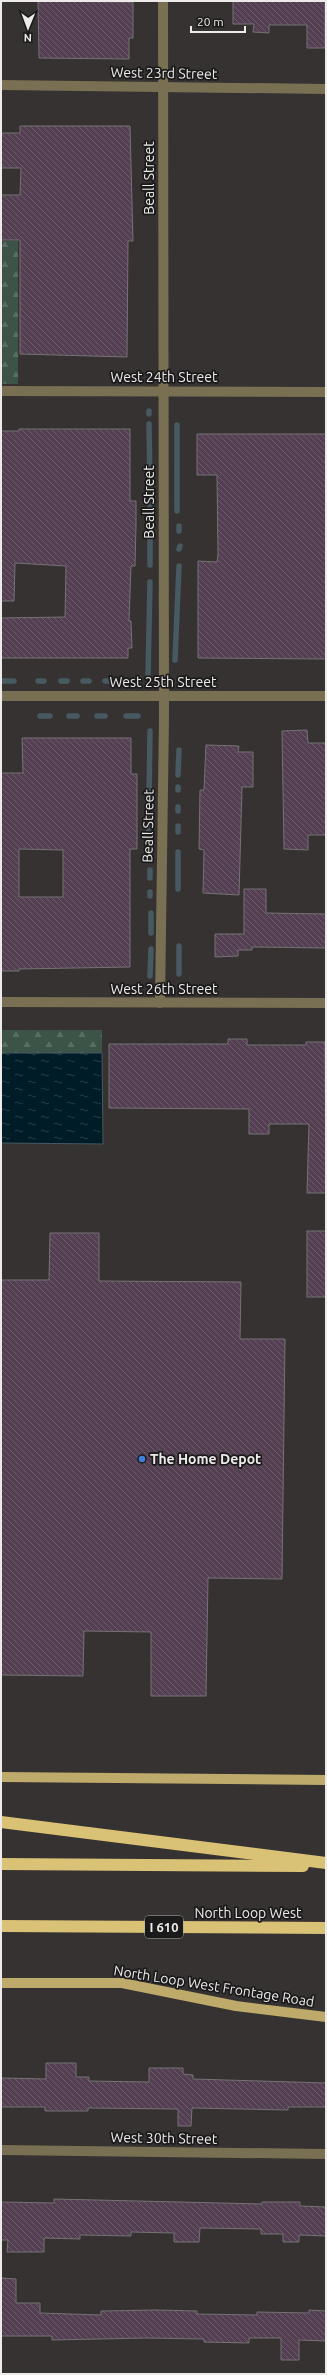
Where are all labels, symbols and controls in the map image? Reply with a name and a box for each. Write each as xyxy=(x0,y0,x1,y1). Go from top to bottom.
north arrow xyxy=(8,8,48,48)
scale bar xyxy=(191,8,245,34)
text: 20 m xyxy=(197,15,224,28)
text: N xyxy=(24,32,32,44)
street label: West 23rd Street xyxy=(110,64,218,82)
street label: Beall Street xyxy=(141,141,157,215)
street label: West 24th Street xyxy=(111,369,218,385)
street label: Beall Street xyxy=(141,465,157,539)
street label: West 25th Street xyxy=(110,674,217,690)
street label: Beall Street xyxy=(139,789,157,863)
street label: West 26th Street xyxy=(111,981,218,997)
place label: The Home Depot xyxy=(150,1451,261,1467)
marker: The Home Depot xyxy=(137,1454,147,1464)
street label: North Loop West xyxy=(194,1905,302,1921)
road number: I 610 xyxy=(145,1916,183,1938)
street label: North Loop West Frontage Road xyxy=(113,1962,315,2010)
street label: West 30th Street xyxy=(110,2129,218,2147)

